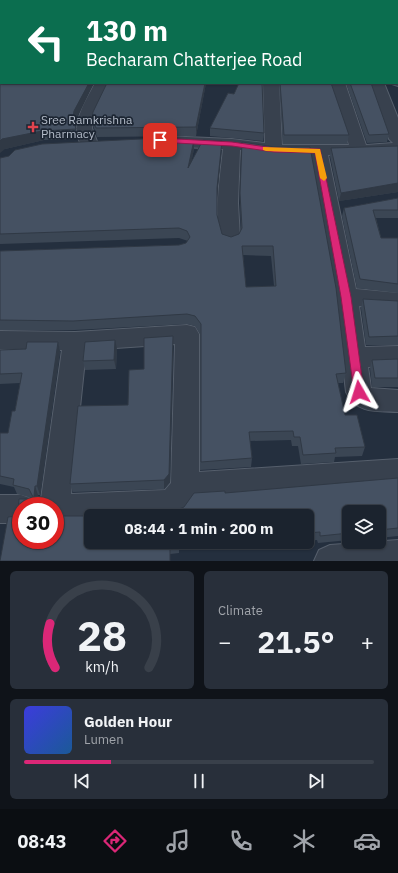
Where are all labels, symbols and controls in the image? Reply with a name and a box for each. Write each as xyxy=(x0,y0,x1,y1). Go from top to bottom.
text: 130 m xyxy=(86,12,168,49)
icon: left xyxy=(20,16,72,68)
text: Becharam Chatterjee Road xyxy=(86,48,302,71)
place label: Sree Ramkrishna Pharmacy xyxy=(41,112,133,141)
marker: Sree Ramkrishna Pharmacy xyxy=(28,122,38,132)
pin xyxy=(143,123,177,157)
icon: arrive xyxy=(149,129,171,151)
position arrow xyxy=(338,371,380,413)
speed limit sign: 30 xyxy=(12,497,64,549)
map controls xyxy=(342,505,386,549)
button: layers xyxy=(342,505,386,549)
text: 08:44 · 1 min · 200 m xyxy=(125,519,273,538)
text: Climate xyxy=(218,602,263,619)
text: 28 xyxy=(77,608,127,662)
text: 21.5° xyxy=(257,622,335,661)
text: − xyxy=(218,627,231,656)
text: + xyxy=(361,627,374,656)
text: km/h xyxy=(85,657,119,676)
text: Golden Hour xyxy=(84,712,172,731)
text: Lumen xyxy=(84,731,124,748)
icon: previous xyxy=(71,770,93,792)
icon: pause xyxy=(188,770,210,792)
icon: next xyxy=(305,770,327,792)
icon: directions xyxy=(101,827,129,855)
icon: music xyxy=(164,827,192,855)
icon: phone xyxy=(227,827,255,855)
icon: climate xyxy=(290,827,318,855)
icon: car xyxy=(353,827,381,855)
text: 08:43 xyxy=(17,830,67,853)

